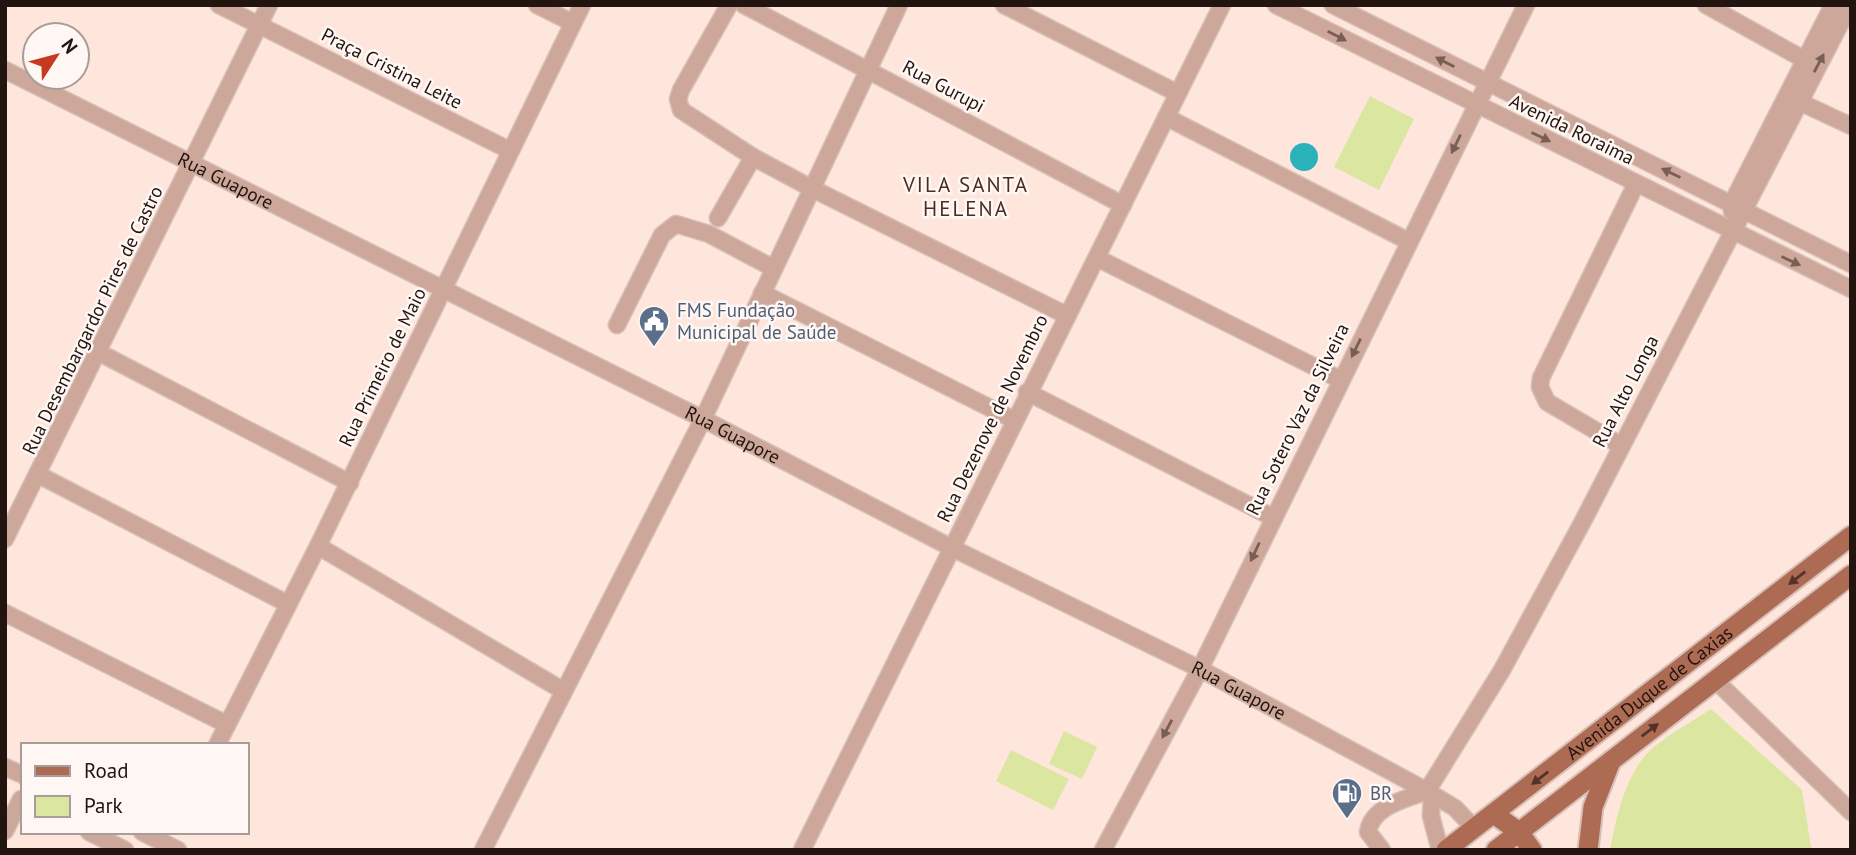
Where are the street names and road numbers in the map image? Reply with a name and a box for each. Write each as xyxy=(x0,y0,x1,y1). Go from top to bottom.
street label: Praça Cristina Leite xyxy=(318,22,466,114)
street label: Rua Gurupi xyxy=(899,54,989,118)
street label: Avenida Roraima xyxy=(1506,88,1638,170)
street label: Rua Guapore xyxy=(174,147,278,214)
street label: Rua Desembargardor Pires de Castro xyxy=(16,182,168,458)
street label: Rua Primeiro de Maio xyxy=(333,284,431,450)
street label: Rua Dezenove de Novembro xyxy=(931,310,1053,526)
street label: Rua Sotero Vaz da Silveira xyxy=(1240,319,1354,519)
street label: Rua Alto Longa xyxy=(1587,331,1663,451)
street label: Rua Guapore xyxy=(681,400,784,469)
street label: Avenida Duque de Caxias xyxy=(1561,620,1737,765)
street label: Rua Guapore xyxy=(1188,655,1290,725)

